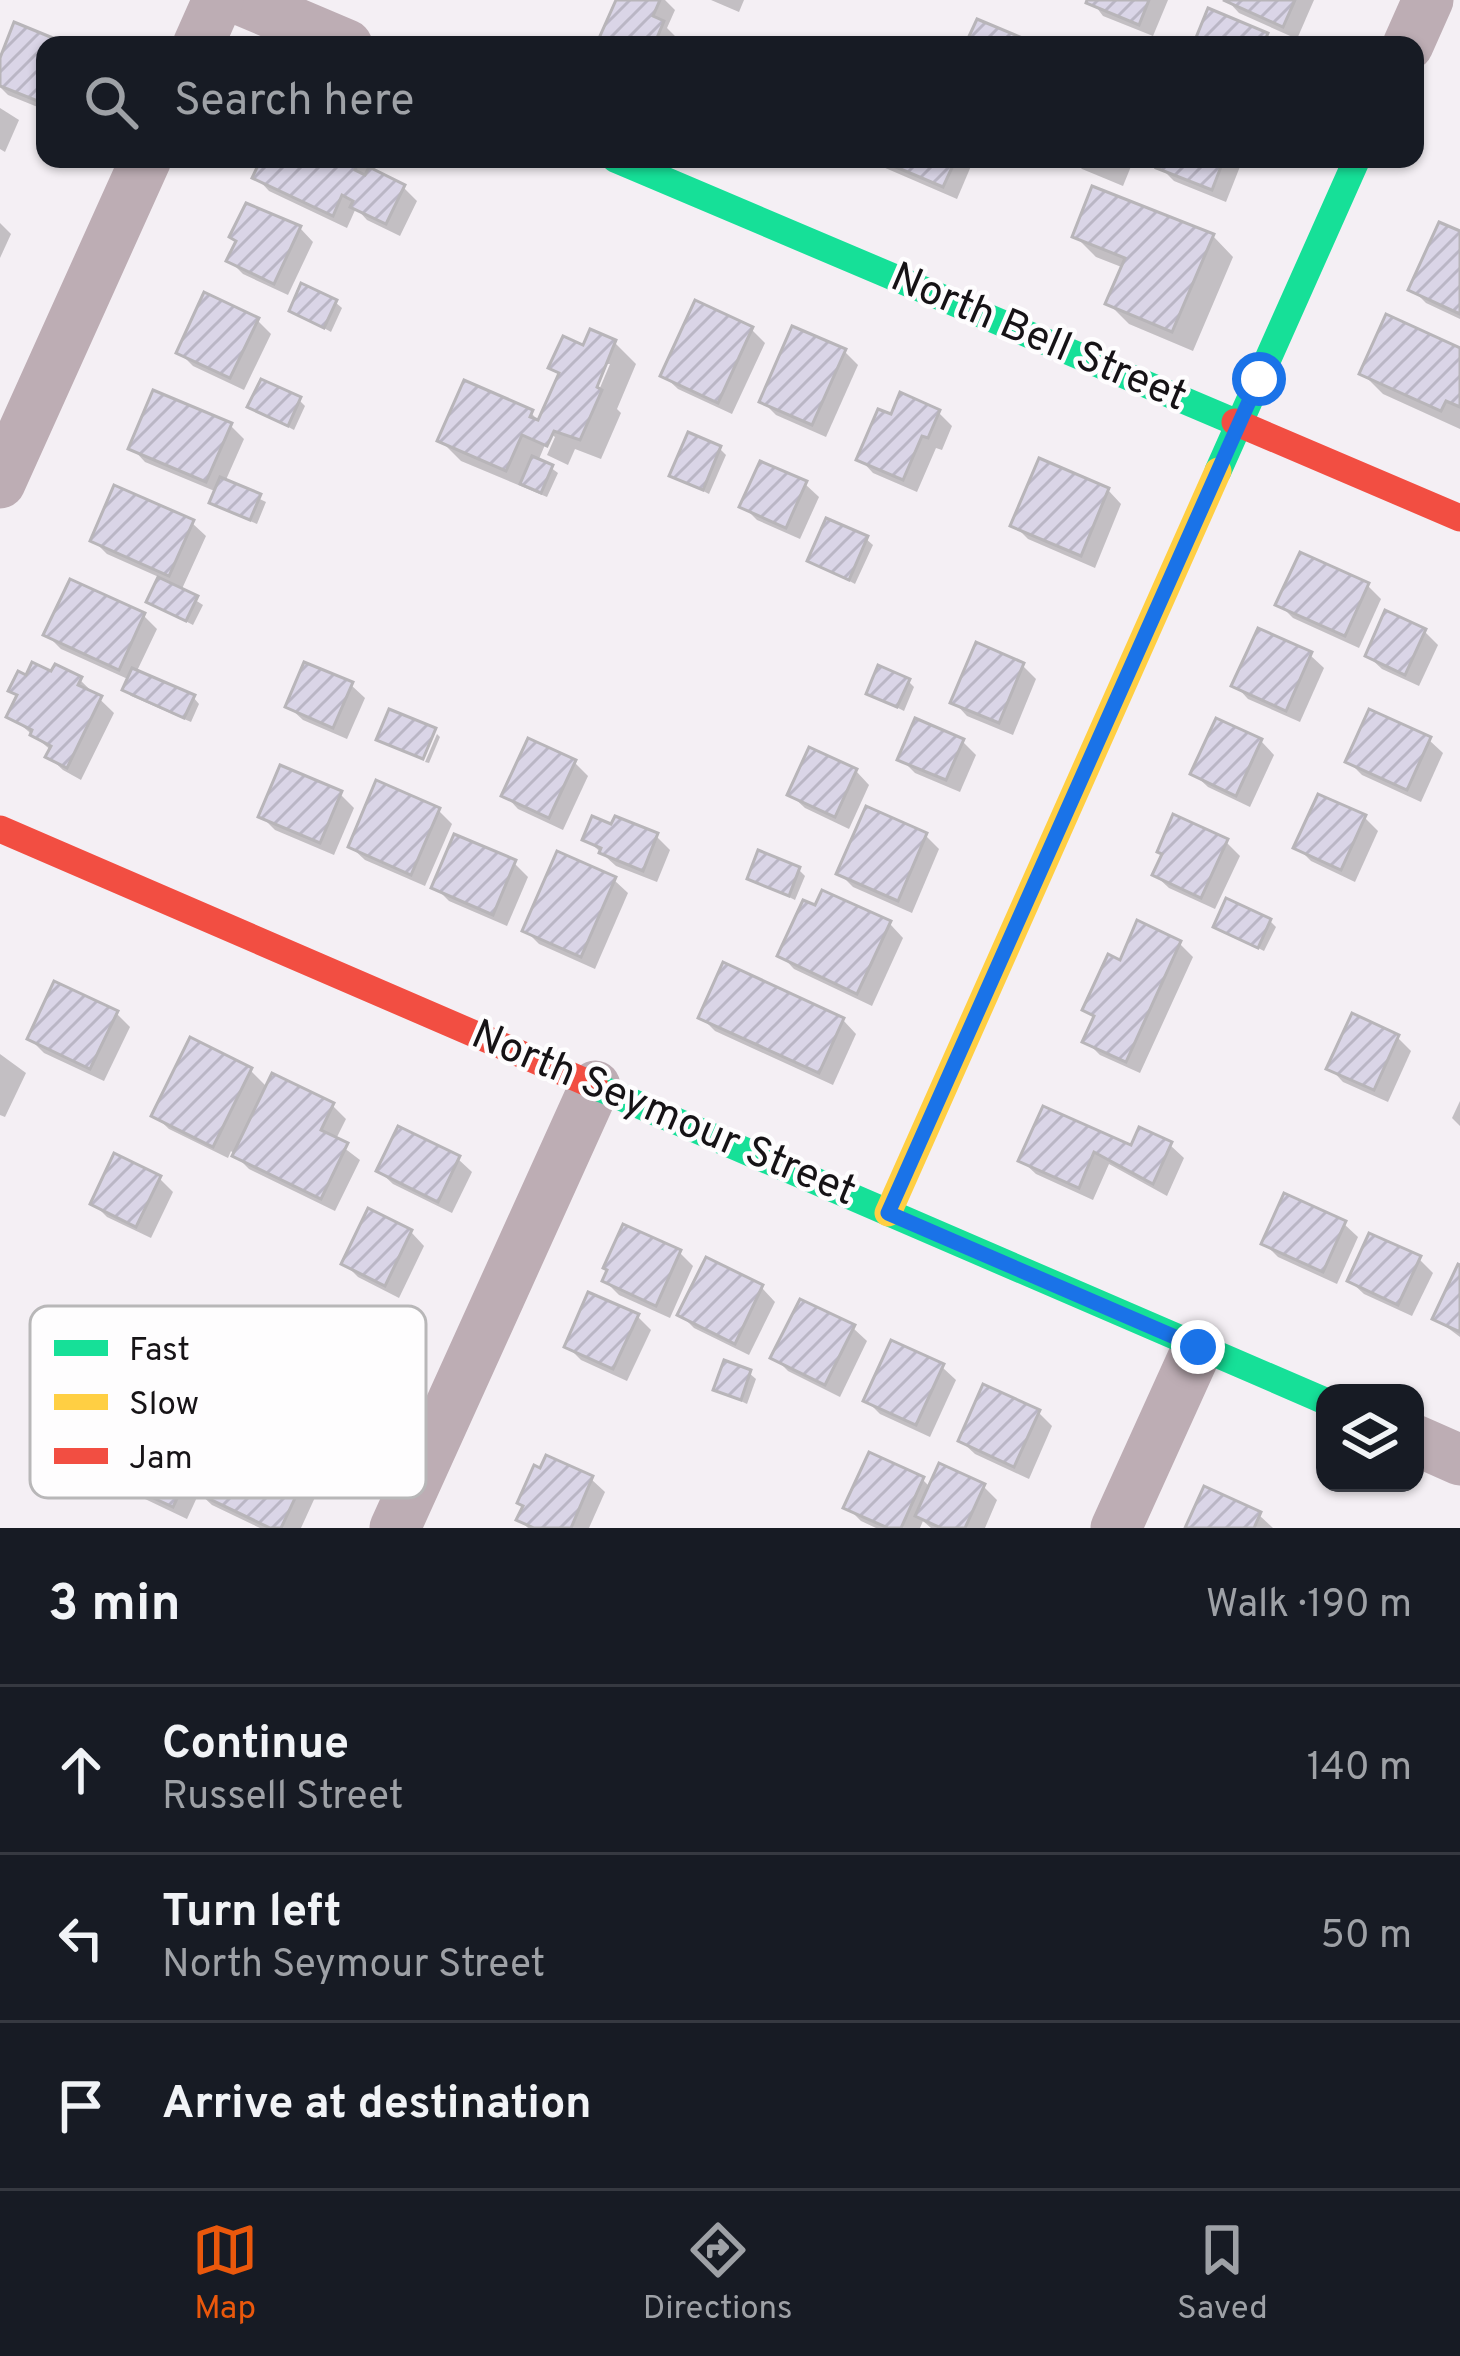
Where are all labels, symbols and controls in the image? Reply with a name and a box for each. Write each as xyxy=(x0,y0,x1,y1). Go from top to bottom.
search box xyxy=(36,36,1424,168)
icon: search xyxy=(78,69,144,135)
text: Search here xyxy=(174,74,414,131)
street label: North Bell Street xyxy=(882,253,1194,425)
route start xyxy=(1232,352,1286,406)
street label: North Seymour Street xyxy=(463,1010,863,1220)
legend xyxy=(30,1306,426,1498)
route end xyxy=(1171,1320,1225,1374)
text: Fast xyxy=(129,1331,190,1373)
map controls xyxy=(1316,1384,1424,1492)
button: layers xyxy=(1316,1384,1424,1492)
text: Slow xyxy=(129,1385,199,1427)
text: Jam xyxy=(129,1439,193,1481)
text: 3 min xyxy=(48,1574,181,1639)
text: Walk · 190 m xyxy=(1206,1582,1412,1631)
text: Continue xyxy=(162,1717,349,1774)
icon: ahead xyxy=(48,1737,114,1803)
text: 140 m xyxy=(1307,1745,1412,1794)
text: Russell Street xyxy=(162,1774,403,1823)
text: Turn left xyxy=(162,1885,341,1942)
icon: left xyxy=(48,1905,114,1971)
text: 50 m xyxy=(1321,1913,1412,1962)
text: North Seymour Street xyxy=(162,1942,545,1991)
icon: arrive xyxy=(48,2073,114,2139)
text: Arrive at destination xyxy=(162,2077,592,2134)
tab: Map xyxy=(192,2217,258,2331)
tab: Directions xyxy=(643,2217,793,2331)
tab: Saved xyxy=(1177,2217,1268,2331)

